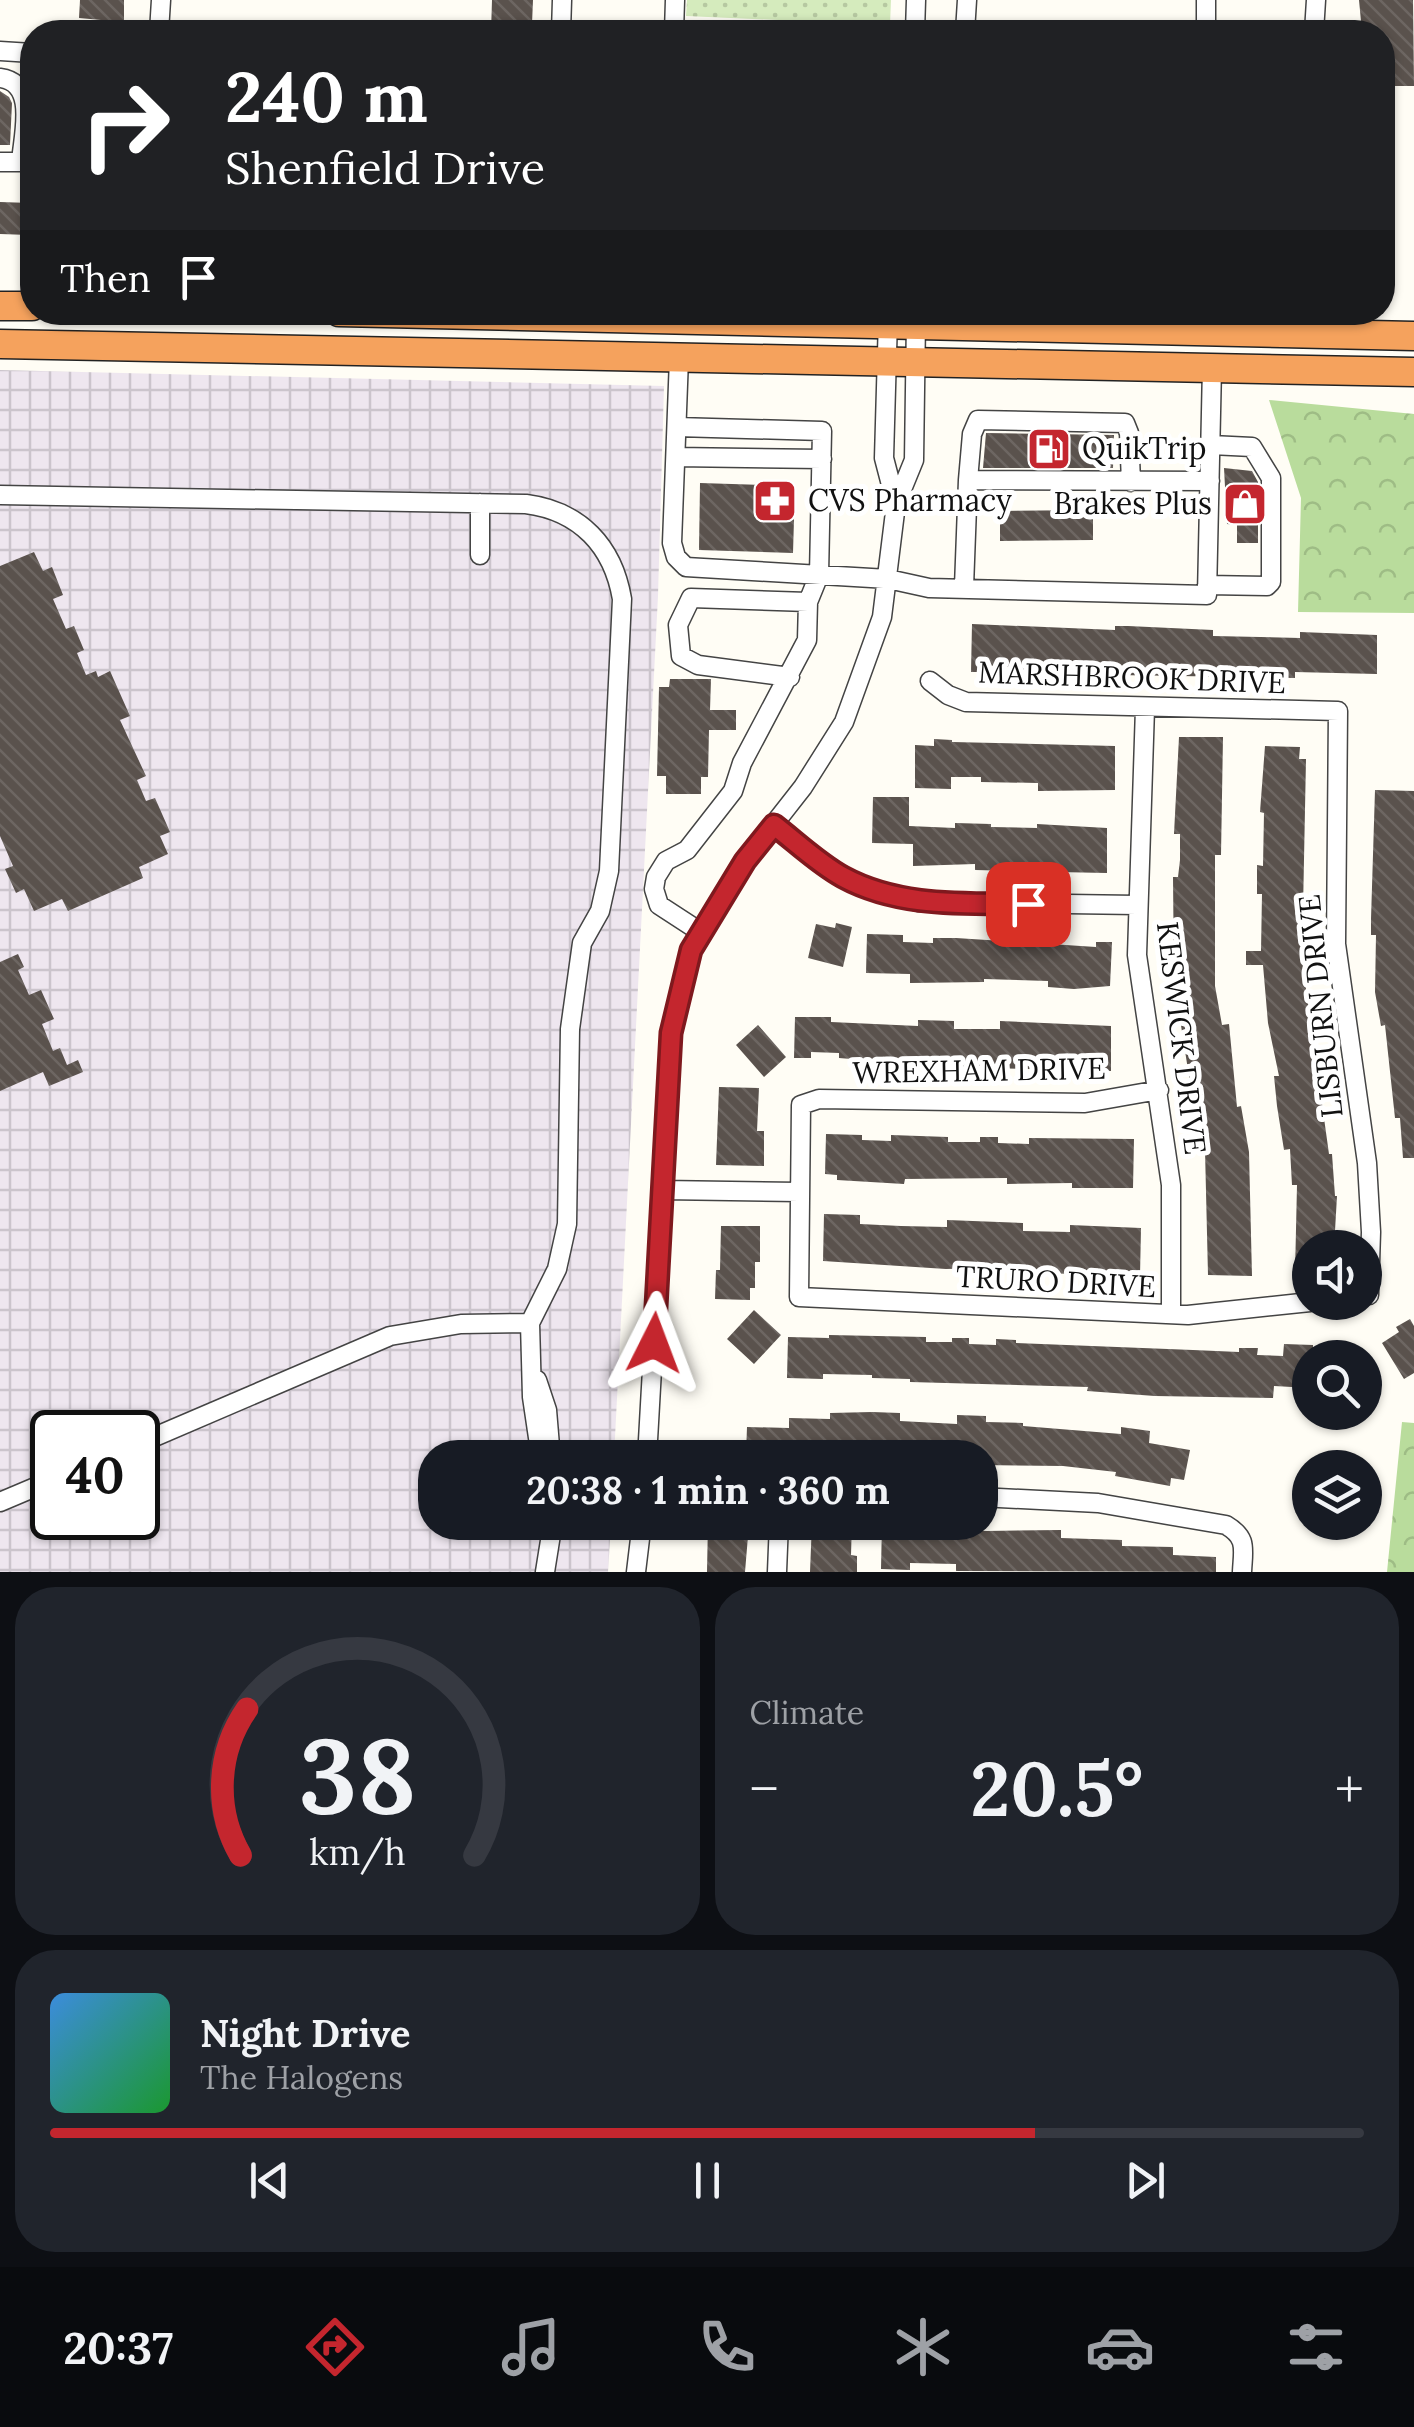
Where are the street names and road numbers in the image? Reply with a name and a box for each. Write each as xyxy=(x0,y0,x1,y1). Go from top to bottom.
street label: MARSHBROOK DRIVE xyxy=(978,653,1286,701)
street label: LISBURN DRIVE xyxy=(1289,893,1351,1120)
street label: KESWICK DRIVE xyxy=(1149,919,1215,1156)
street label: WREXHAM DRIVE xyxy=(852,1049,1106,1091)
street label: TRURO DRIVE xyxy=(955,1257,1157,1305)

